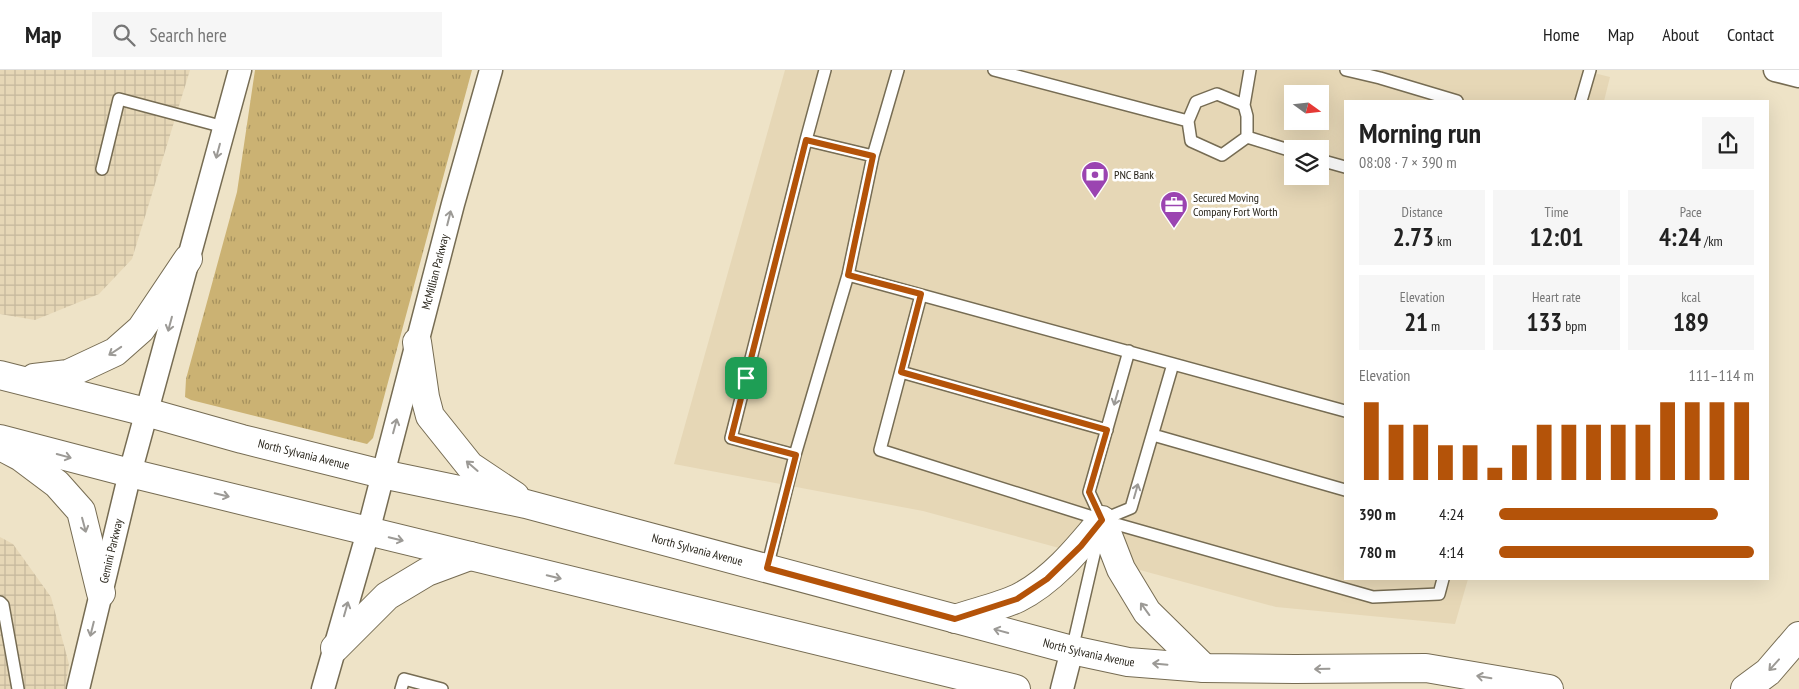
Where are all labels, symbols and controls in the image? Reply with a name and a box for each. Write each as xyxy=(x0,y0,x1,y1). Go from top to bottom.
search box xyxy=(92,12,442,57)
text: Map xyxy=(25,19,62,50)
icon: search xyxy=(110,21,138,49)
text: Search here xyxy=(150,23,227,47)
text: Home xyxy=(1543,23,1580,46)
text: Map xyxy=(1608,23,1634,46)
text: About xyxy=(1662,23,1699,46)
text: Contact xyxy=(1727,23,1774,46)
north arrow xyxy=(1284,85,1329,130)
map controls xyxy=(1284,85,1329,185)
text: Morning run xyxy=(1359,114,1481,151)
button: share xyxy=(1702,117,1754,169)
button: layers xyxy=(1284,140,1329,185)
one-way arrow xyxy=(212,142,222,158)
text: 08:08 · 7 × 390 m xyxy=(1359,152,1457,172)
bank icon: PNC Bank xyxy=(1080,160,1110,199)
place label: PNC Bank xyxy=(1114,167,1154,182)
office icon: Secured Moving Company Fort Worth xyxy=(1159,190,1189,229)
place label: Secured Moving Company Fort Worth xyxy=(1193,190,1278,219)
text: Distance xyxy=(1402,203,1443,221)
text: Time xyxy=(1544,203,1569,221)
text: Pace xyxy=(1680,203,1702,221)
one-way arrow xyxy=(445,211,454,227)
text: 2.73 xyxy=(1393,221,1434,253)
text: 12:01 xyxy=(1529,221,1584,253)
text: 4:24 xyxy=(1659,221,1701,253)
street label: McMillian Parkway xyxy=(418,232,452,311)
text: km xyxy=(1434,232,1452,250)
text: /km xyxy=(1701,232,1723,250)
text: Elevation xyxy=(1400,288,1445,306)
text: Heart rate xyxy=(1532,288,1581,306)
text: kcal xyxy=(1681,288,1700,306)
text: 21 xyxy=(1404,306,1428,338)
text: 133 xyxy=(1526,306,1562,338)
text: 189 xyxy=(1673,306,1709,338)
one-way arrow xyxy=(165,316,175,332)
text: m xyxy=(1428,317,1440,335)
text: bpm xyxy=(1562,317,1587,335)
one-way arrow xyxy=(108,346,122,356)
pin xyxy=(725,357,767,399)
icon: arrive xyxy=(732,364,760,392)
text: Elevation xyxy=(1359,365,1410,385)
text: 111–114 m xyxy=(1689,365,1754,385)
one-way arrow xyxy=(1110,390,1120,406)
one-way arrow xyxy=(390,419,400,435)
street label: North Sylvania Avenue xyxy=(257,435,351,473)
one-way arrow xyxy=(56,452,72,461)
one-way arrow xyxy=(465,460,478,472)
one-way arrow xyxy=(1132,484,1142,500)
one-way arrow xyxy=(213,491,229,500)
text: 390 m xyxy=(1359,504,1396,524)
text: 4:24 xyxy=(1439,504,1464,524)
one-way arrow xyxy=(80,516,89,532)
street label: Gemini Parkway xyxy=(96,517,126,585)
street label: North Sylvania Avenue xyxy=(650,530,745,569)
one-way arrow xyxy=(388,535,404,544)
text: 780 m xyxy=(1359,542,1396,562)
text: 4:14 xyxy=(1439,542,1464,562)
one-way arrow xyxy=(546,573,562,582)
one-way arrow xyxy=(342,601,352,617)
one-way arrow xyxy=(1140,602,1150,616)
one-way arrow xyxy=(87,621,96,637)
one-way arrow xyxy=(993,626,1009,635)
street label: North Sylvania Avenue xyxy=(1041,635,1135,670)
one-way arrow xyxy=(1768,658,1780,671)
one-way arrow xyxy=(1152,660,1168,669)
one-way arrow xyxy=(1314,664,1330,674)
one-way arrow xyxy=(1476,672,1492,682)

